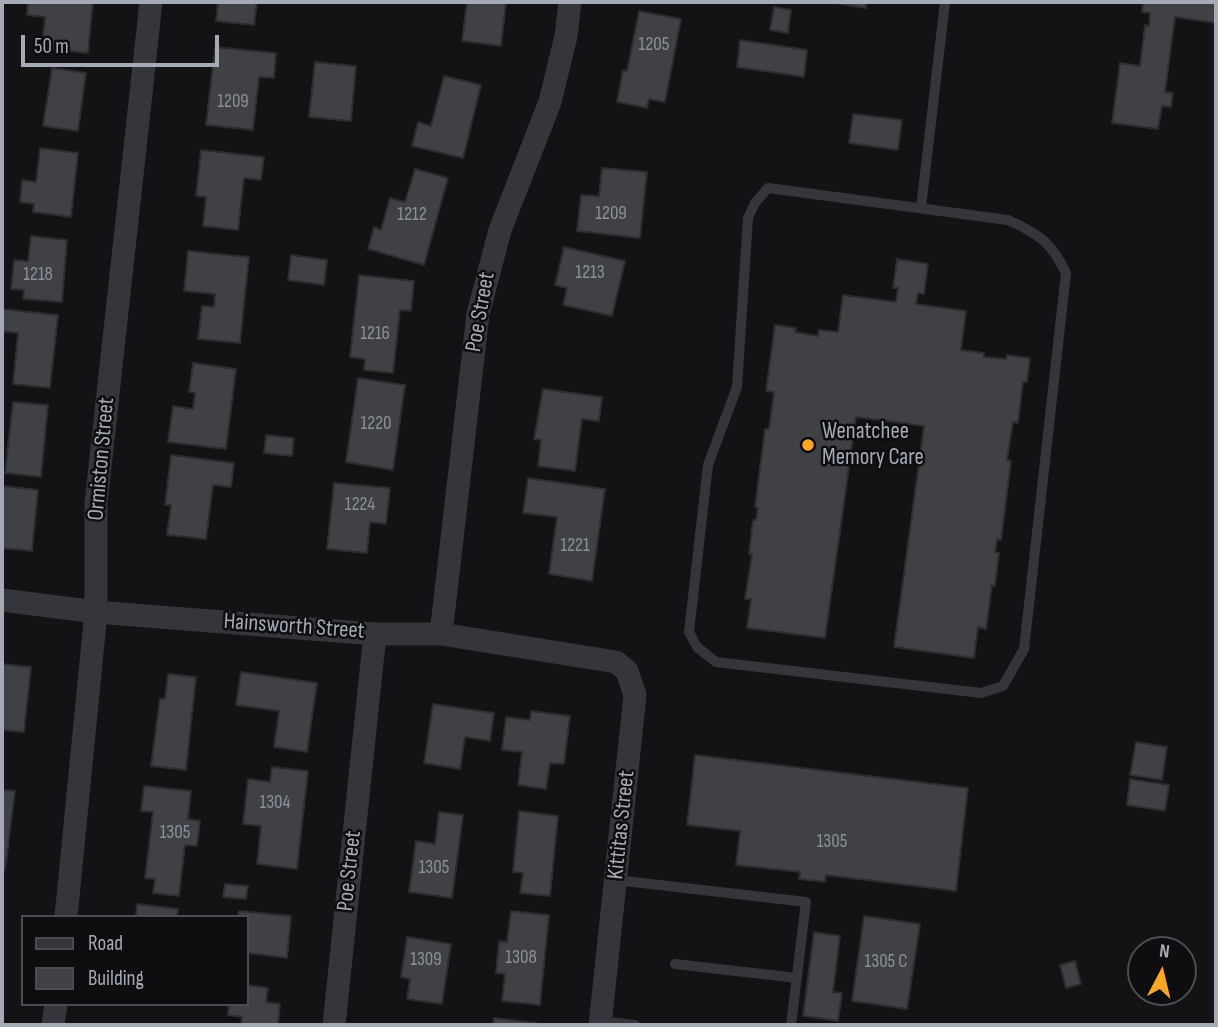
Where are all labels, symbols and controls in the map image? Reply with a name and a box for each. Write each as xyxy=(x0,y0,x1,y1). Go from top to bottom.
scale bar xyxy=(24,21,222,65)
text: 50 m xyxy=(34,34,69,59)
house number: 1205 xyxy=(639,34,669,56)
house number: 1209 xyxy=(217,91,249,113)
house number: 1209 xyxy=(595,203,627,225)
house number: 1212 xyxy=(397,204,427,226)
house number: 1213 xyxy=(575,262,605,284)
house number: 1218 xyxy=(23,264,53,286)
street label: Poe Street xyxy=(460,270,502,354)
house number: 1216 xyxy=(360,323,390,345)
street label: Ormiston Street xyxy=(83,396,121,522)
house number: 1220 xyxy=(360,413,392,435)
place label: Wenatchee Memory Care xyxy=(822,418,924,472)
marker: Wenatchee Memory Care xyxy=(800,437,816,453)
house number: 1224 xyxy=(345,494,375,516)
house number: 1221 xyxy=(560,535,590,557)
street label: Hainsworth Street xyxy=(223,608,365,646)
street label: Kittitas Street xyxy=(603,769,641,881)
house number: 1304 xyxy=(259,792,291,814)
house number: 1305 xyxy=(160,822,190,844)
street label: Poe Street xyxy=(332,829,368,913)
house number: 1305 xyxy=(817,831,847,853)
house number: 1305 xyxy=(419,857,449,879)
legend xyxy=(21,915,248,1006)
text: Road xyxy=(88,931,123,956)
north arrow xyxy=(1127,936,1197,1006)
text: N xyxy=(1158,940,1171,964)
house number: 1308 xyxy=(505,947,537,969)
house number: 1309 xyxy=(410,949,442,971)
house number: 1305 C xyxy=(865,951,907,973)
text: Building xyxy=(88,966,144,991)

